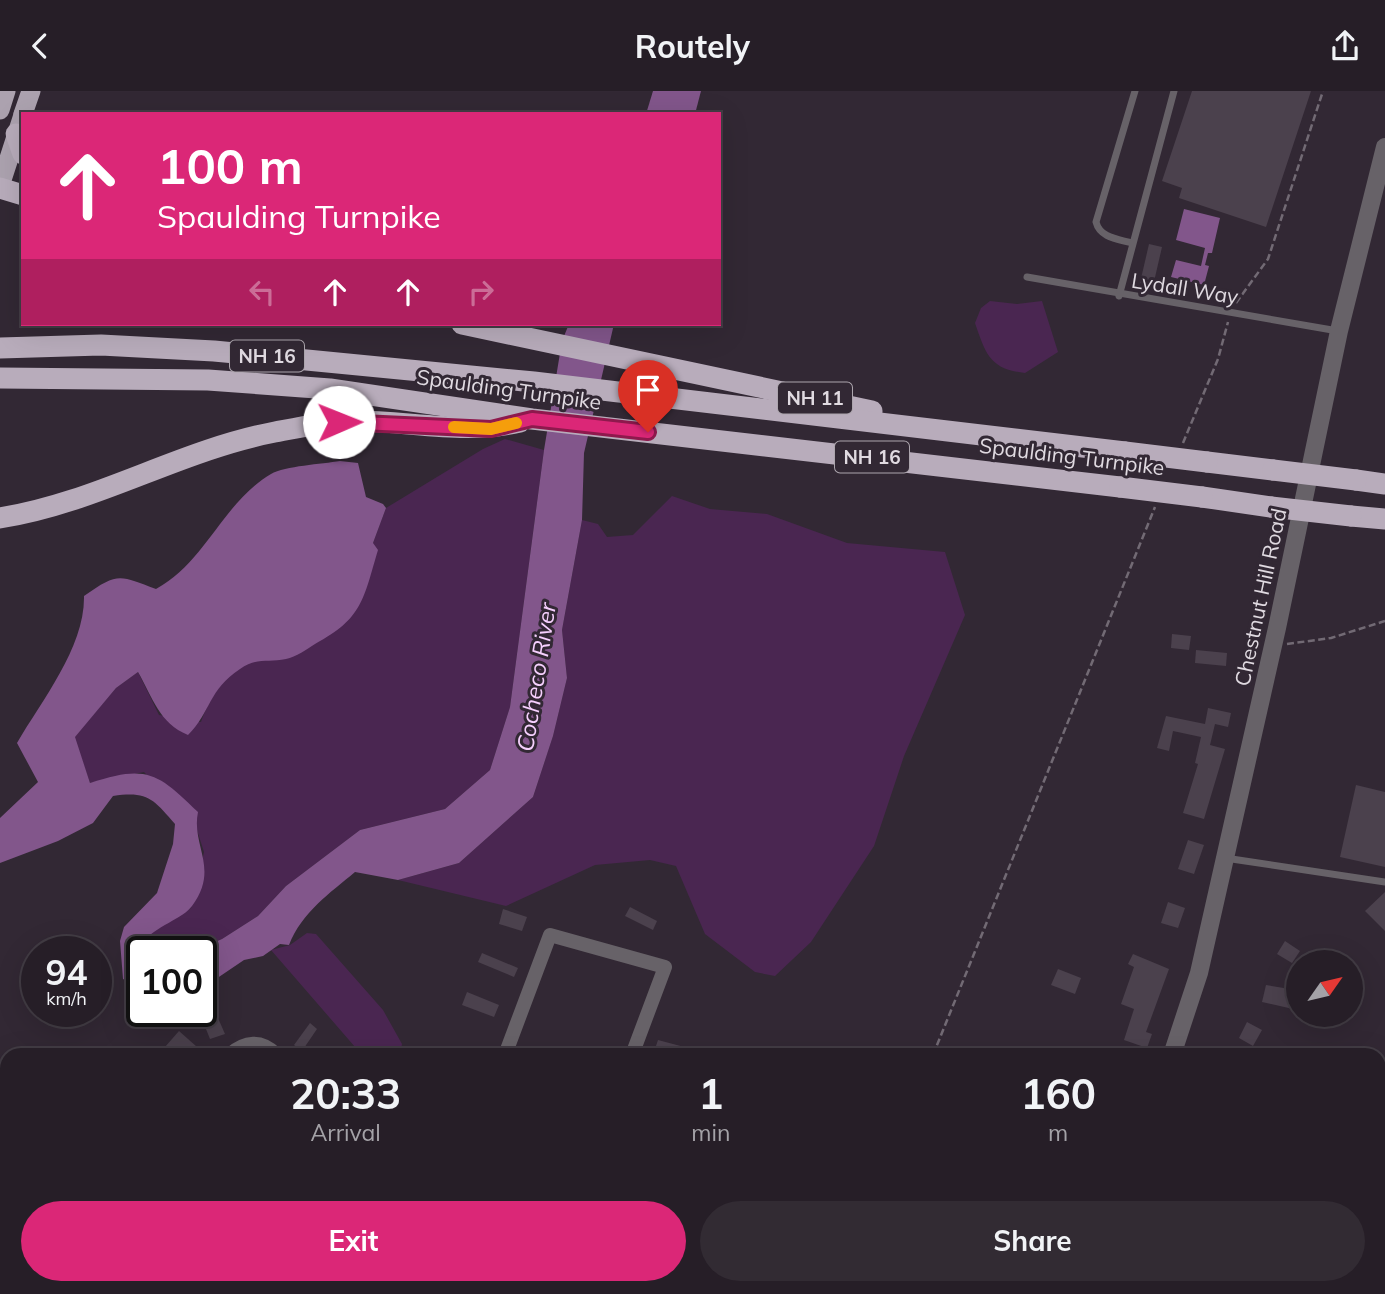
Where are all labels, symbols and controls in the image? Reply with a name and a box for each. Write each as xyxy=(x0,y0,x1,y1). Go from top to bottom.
text: Routely xyxy=(635,26,750,66)
icon: back xyxy=(21,27,59,65)
icon: share xyxy=(1326,27,1364,65)
text: 100 m xyxy=(157,135,303,196)
icon: ahead xyxy=(42,140,133,231)
text: Spaulding Turnpike xyxy=(157,196,441,236)
street label: Lydall Way xyxy=(1130,267,1240,309)
icon: left xyxy=(243,273,281,311)
icon: ahead xyxy=(316,273,354,311)
icon: ahead xyxy=(389,273,427,311)
icon: right xyxy=(462,273,500,311)
road number: NH 16 xyxy=(230,340,304,371)
pin xyxy=(618,360,678,432)
street label: Spaulding Turnpike xyxy=(415,363,603,415)
icon: arrive xyxy=(629,371,667,409)
road number: NH 11 xyxy=(778,383,852,413)
position arrow xyxy=(302,385,376,459)
street label: Spaulding Turnpike xyxy=(978,432,1166,480)
road number: NH 16 xyxy=(835,441,909,473)
street label: Chestnut Hill Road xyxy=(1228,506,1292,688)
water label: Cocheco River xyxy=(510,599,562,753)
speed limit sign: 100 xyxy=(126,936,217,1027)
text: 94 xyxy=(45,950,88,994)
north arrow xyxy=(1286,950,1363,1027)
map controls xyxy=(1286,950,1363,1027)
text: km/h xyxy=(46,987,87,1010)
text: 20:33 xyxy=(290,1067,401,1120)
text: 1 xyxy=(698,1067,723,1120)
text: 160 xyxy=(1020,1067,1096,1120)
text: Arrival xyxy=(310,1118,381,1147)
text: min xyxy=(691,1118,730,1147)
text: m xyxy=(1048,1118,1068,1147)
button: Exit xyxy=(21,1201,686,1281)
button: Share xyxy=(700,1201,1365,1281)

